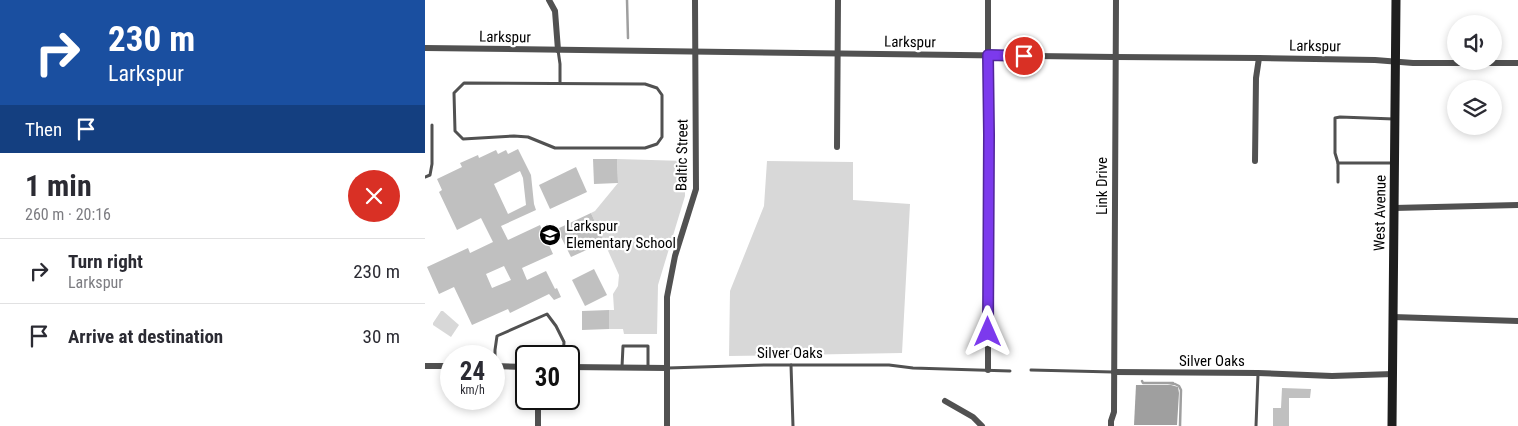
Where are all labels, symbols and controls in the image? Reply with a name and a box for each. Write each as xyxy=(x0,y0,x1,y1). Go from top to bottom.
map controls xyxy=(1447,15,1502,135)
button: sound xyxy=(1447,15,1502,70)
text: 230 m xyxy=(108,19,195,60)
icon: right xyxy=(25,20,90,85)
street label: Larkspur xyxy=(479,28,531,46)
street label: Larkspur xyxy=(884,33,936,51)
pin xyxy=(1003,35,1045,77)
street label: Larkspur xyxy=(1289,37,1341,55)
icon: arrive xyxy=(1010,42,1038,70)
text: Larkspur xyxy=(108,61,184,86)
button: layers xyxy=(1447,80,1502,135)
icon: arrive xyxy=(72,115,100,143)
text: Then xyxy=(25,118,62,141)
street label: Baltic Street xyxy=(672,119,692,191)
street label: Link Drive xyxy=(1093,157,1111,215)
text: 1 min xyxy=(25,168,92,203)
button: close xyxy=(348,170,400,222)
street label: West Avenue xyxy=(1370,175,1390,251)
text: 260 m · 20:16 xyxy=(25,205,111,224)
place label: Larkspur Elementary School xyxy=(566,217,676,252)
school or university icon: Larkspur Elementary School xyxy=(538,223,562,247)
text: Turn right xyxy=(68,250,143,273)
icon: right xyxy=(25,257,53,285)
text: 230 m xyxy=(353,260,400,283)
text: Larkspur xyxy=(68,273,123,292)
position arrow xyxy=(961,305,1013,357)
icon: arrive xyxy=(25,322,53,350)
text: Arrive at destination xyxy=(68,325,223,348)
text: 30 m xyxy=(363,325,400,348)
street label: Silver Oaks xyxy=(757,344,823,362)
speed limit sign: 30 xyxy=(515,345,580,410)
street label: Silver Oaks xyxy=(1179,352,1245,370)
text: 24 xyxy=(460,357,485,386)
text: km/h xyxy=(460,383,485,397)

